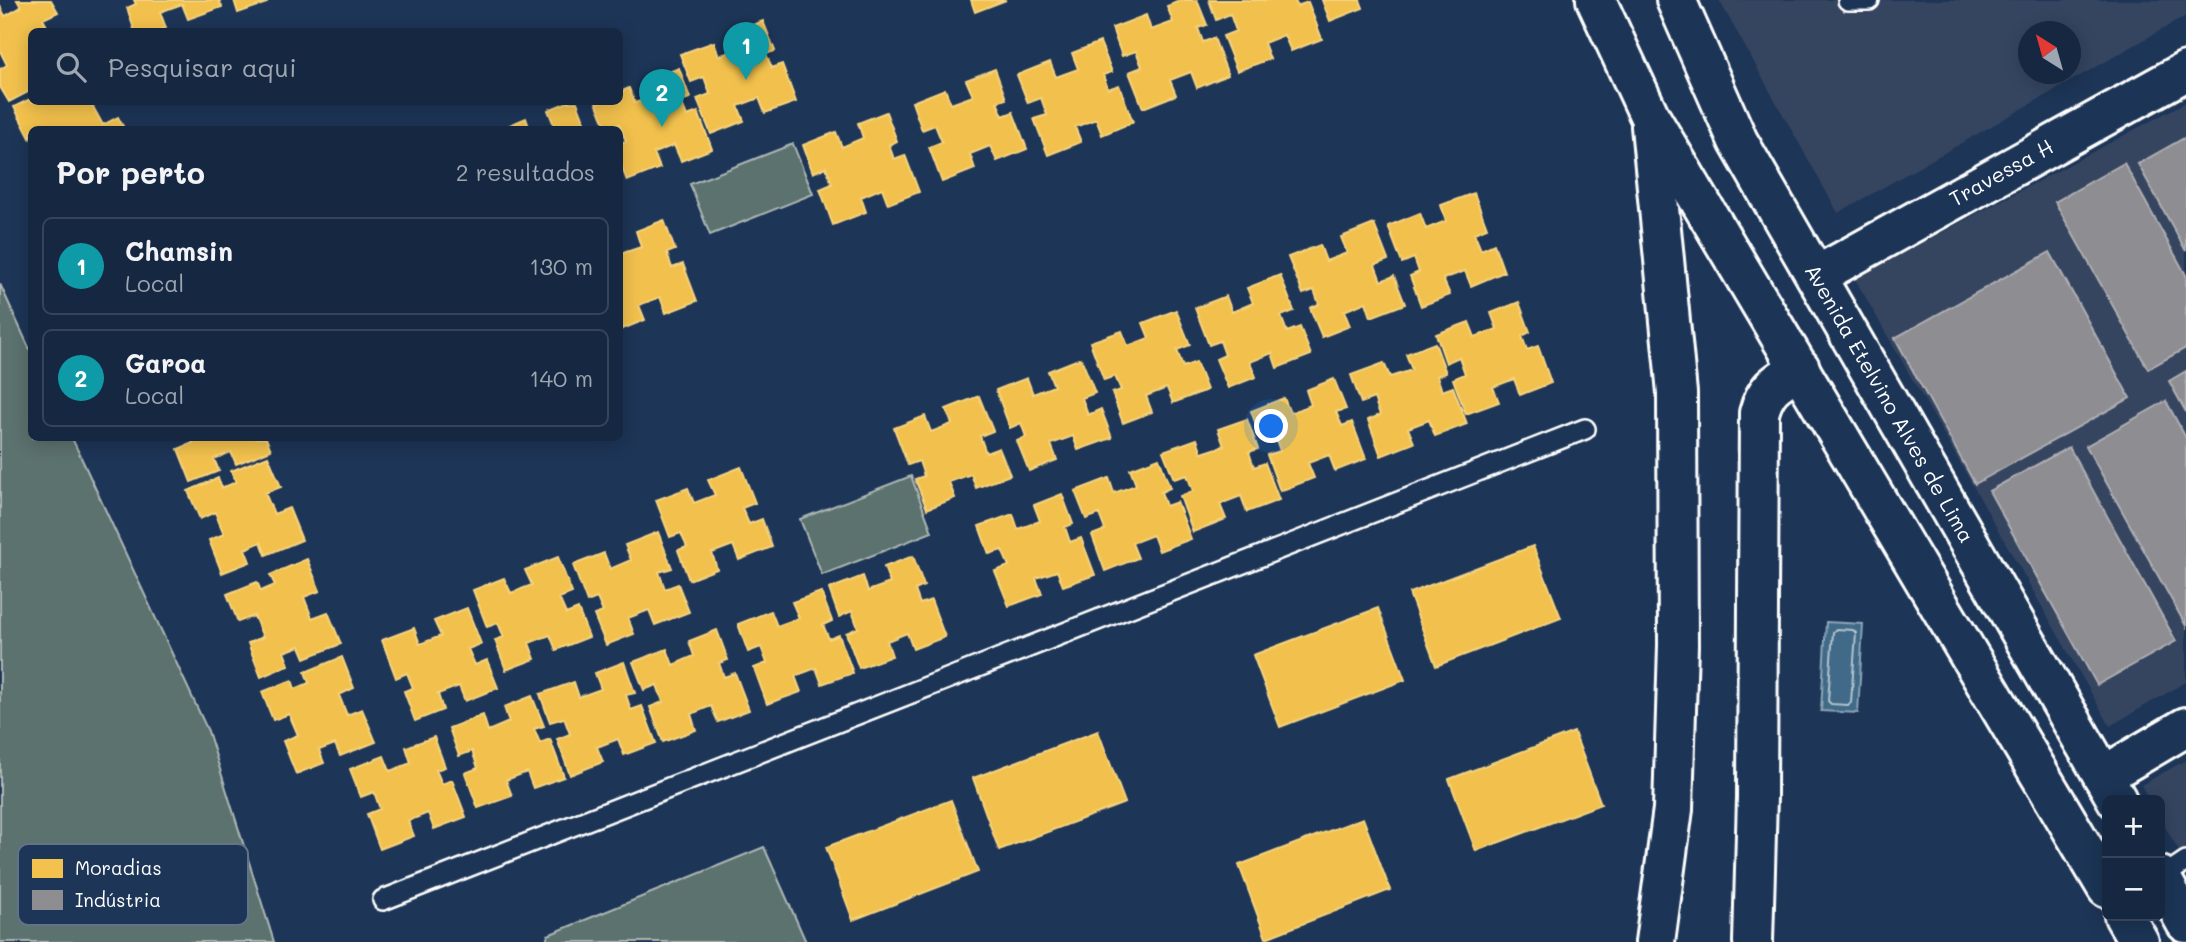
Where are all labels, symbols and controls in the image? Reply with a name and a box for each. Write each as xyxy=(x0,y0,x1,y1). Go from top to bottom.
north arrow xyxy=(2018,21,2081,84)
pin: 1 xyxy=(723,22,769,80)
search box xyxy=(28,28,623,105)
icon: search xyxy=(52,48,90,86)
text: Pesquisar aqui xyxy=(108,50,297,84)
pin: 2 xyxy=(639,69,685,127)
street label: Travessa H xyxy=(1944,132,2057,212)
text: Por perto xyxy=(56,152,205,192)
text: 2 resultados xyxy=(456,157,595,187)
text: Chamsin xyxy=(125,234,233,268)
text: 1 xyxy=(76,251,86,281)
text: 130 m xyxy=(529,251,593,281)
street label: Avenida Etelvino Alves de Lima xyxy=(1800,259,1981,547)
text: Local xyxy=(125,268,184,298)
text: Garoa xyxy=(125,346,206,380)
text: 2 xyxy=(75,363,87,393)
text: 140 m xyxy=(529,363,593,393)
text: Local xyxy=(125,380,184,410)
your location xyxy=(1254,409,1288,443)
map controls xyxy=(2102,795,2165,921)
button: + xyxy=(2102,795,2165,858)
legend xyxy=(18,844,248,925)
text: Moradias xyxy=(75,855,162,880)
button: − xyxy=(2102,858,2165,921)
text: Indústria xyxy=(75,887,161,912)

